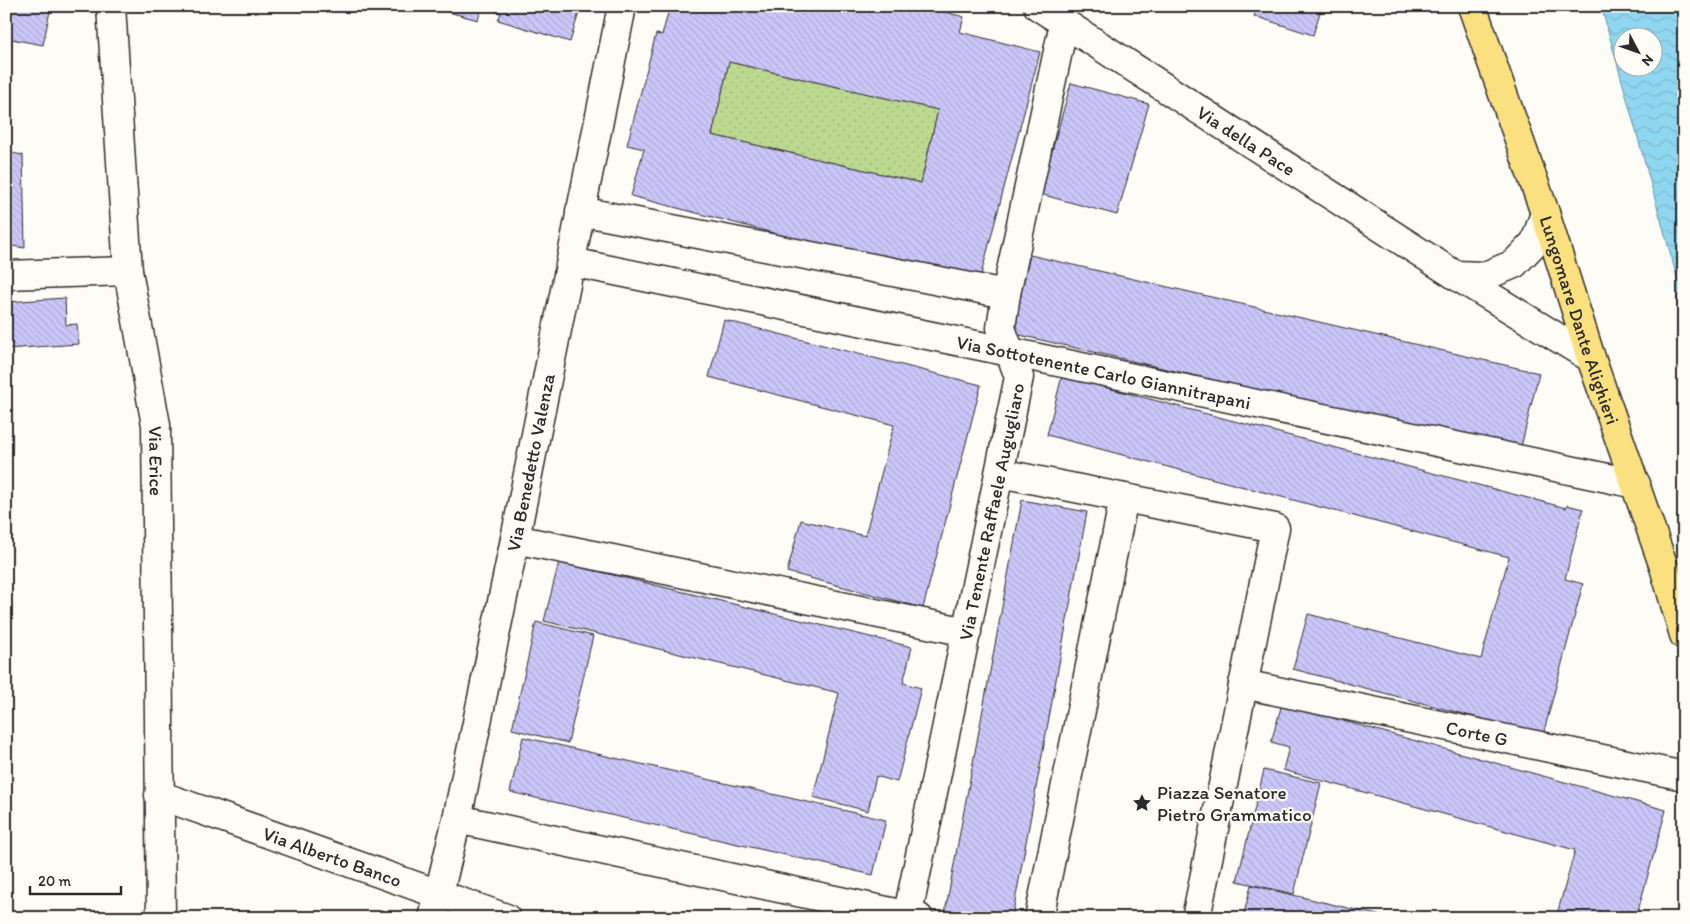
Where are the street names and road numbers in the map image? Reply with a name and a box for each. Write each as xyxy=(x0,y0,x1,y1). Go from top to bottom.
street label: Via della Pace xyxy=(1193,101,1300,181)
street label: Lungomare Dante Alighieri xyxy=(1535,213,1624,428)
street label: Via Sottotenente Carlo Giannitrapani xyxy=(954,330,1253,414)
street label: Via Benedetto Valenza xyxy=(502,371,560,553)
street label: Via Tenente Raffaele Augugliaro xyxy=(954,381,1029,642)
street label: Via Erice xyxy=(144,426,168,496)
street label: Corte G xyxy=(1444,716,1510,751)
street label: Via Alberto Banco xyxy=(260,822,405,892)

